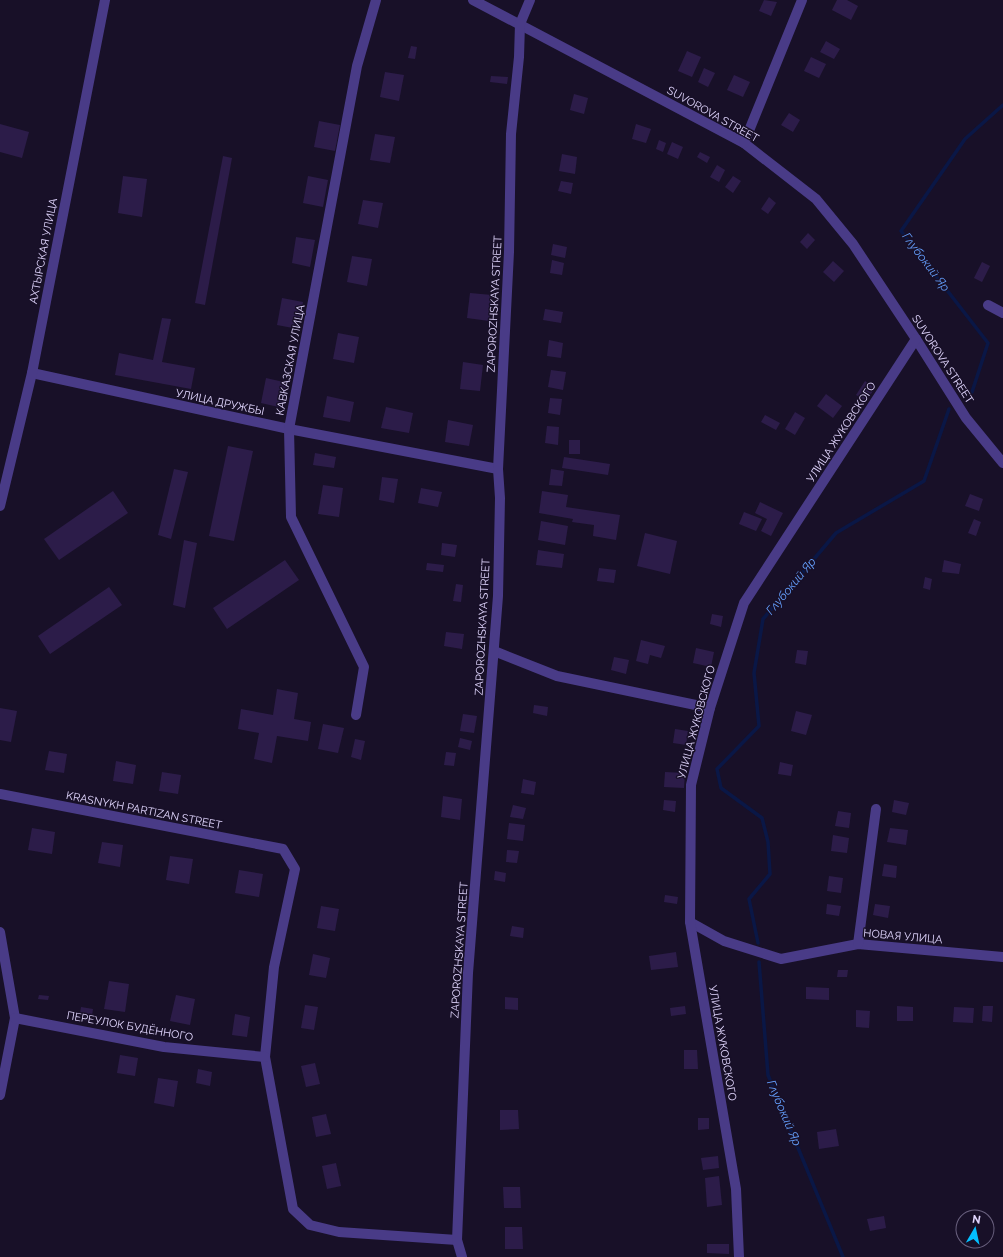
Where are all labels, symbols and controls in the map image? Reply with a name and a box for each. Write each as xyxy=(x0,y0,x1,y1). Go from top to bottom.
street label: SUVOROVA STREET xyxy=(665,84,761,145)
street label: АХТЫРСКАЯ УЛИЦА xyxy=(27,196,60,305)
water label: Глубокий Яр xyxy=(899,230,953,294)
street label: ZAPOROZHSKAYA STREET xyxy=(484,235,505,373)
street label: КАВКАЗСКАЯ УЛИЦА xyxy=(273,303,308,417)
street label: SUVOROVA STREET xyxy=(909,313,976,406)
street label: УЛИЦА ЖУКОВСКОГО xyxy=(804,380,879,485)
street label: УЛИЦА ДРУЖБЫ xyxy=(174,387,265,418)
water label: Глубокий Яр xyxy=(763,555,819,617)
street label: ZAPOROZHSKAYA STREET xyxy=(472,558,493,696)
street label: УЛИЦА ЖУКОВСКОГО xyxy=(675,664,718,780)
street label: KRASNYKH PARTIZAN STREET xyxy=(65,789,223,832)
street label: ZAPOROZHSKAYA STREET xyxy=(448,881,471,1019)
street label: НОВАЯ УЛИЦА xyxy=(863,927,944,946)
street label: УЛИЦА ЖУКОВСКОГО xyxy=(706,984,739,1102)
street label: ПЕРЕУЛОК БУДЁННОГО xyxy=(66,1009,194,1044)
water label: Глубокий Яр xyxy=(764,1078,804,1148)
north arrow xyxy=(955,1209,995,1249)
text: N xyxy=(971,1213,982,1227)

